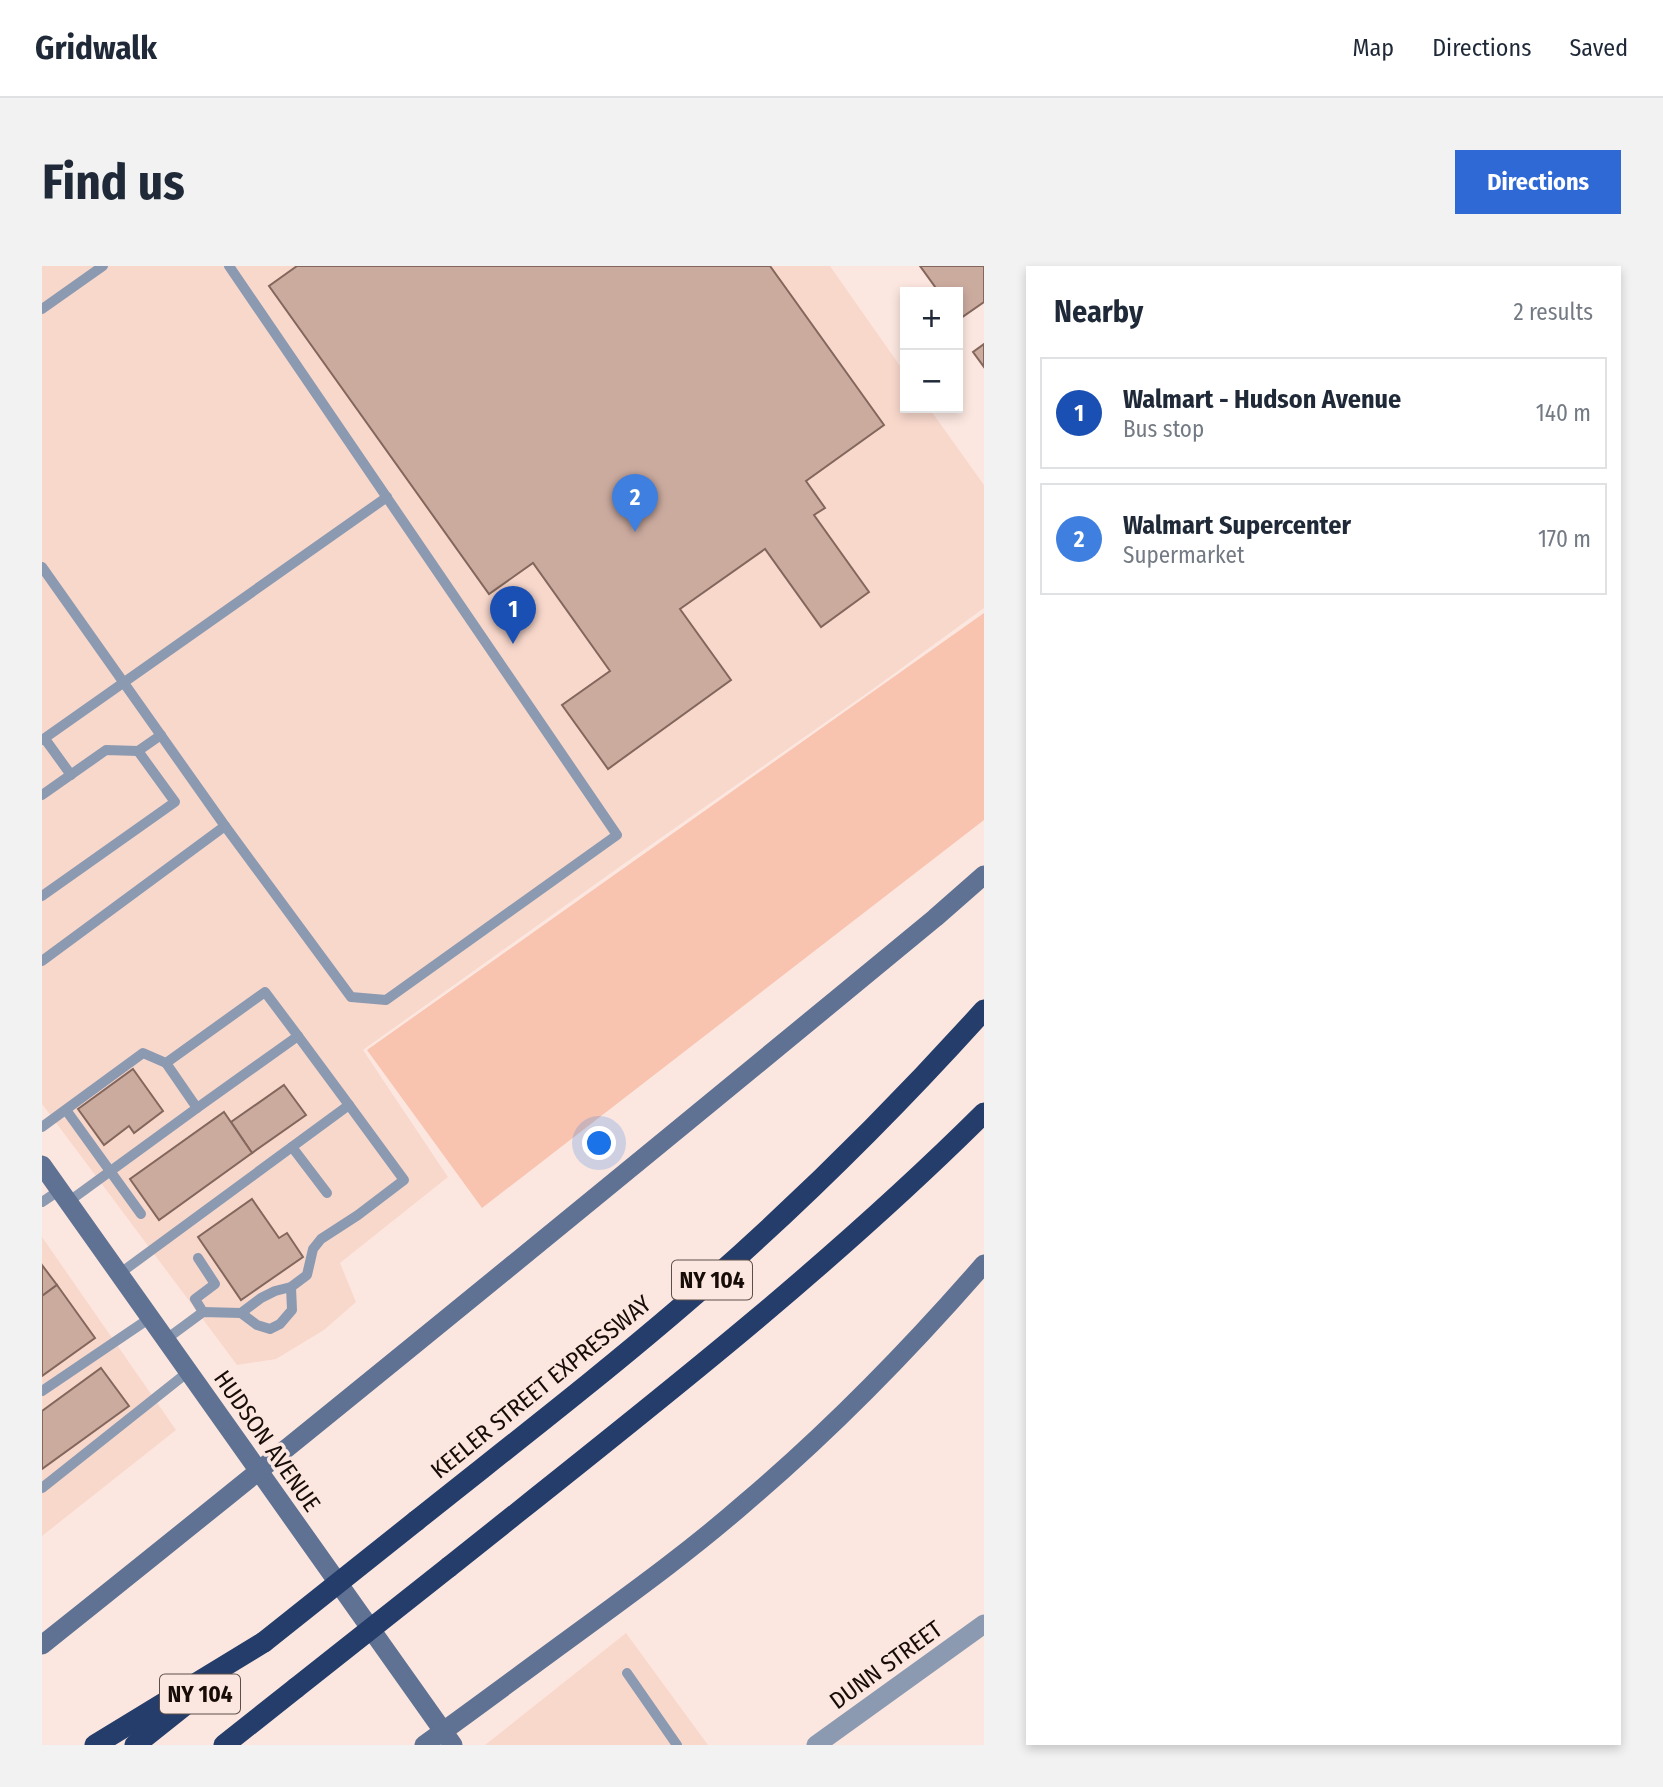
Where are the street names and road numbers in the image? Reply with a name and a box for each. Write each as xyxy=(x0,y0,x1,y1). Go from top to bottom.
road number: NY 104 xyxy=(672,1261,752,1300)
street label: KEELER STREET EXPRESSWAY xyxy=(425,1290,657,1484)
street label: HUDSON AVENUE xyxy=(208,1365,326,1517)
street label: DUNN STREET xyxy=(824,1615,948,1715)
road number: NY 104 xyxy=(160,1674,240,1714)

